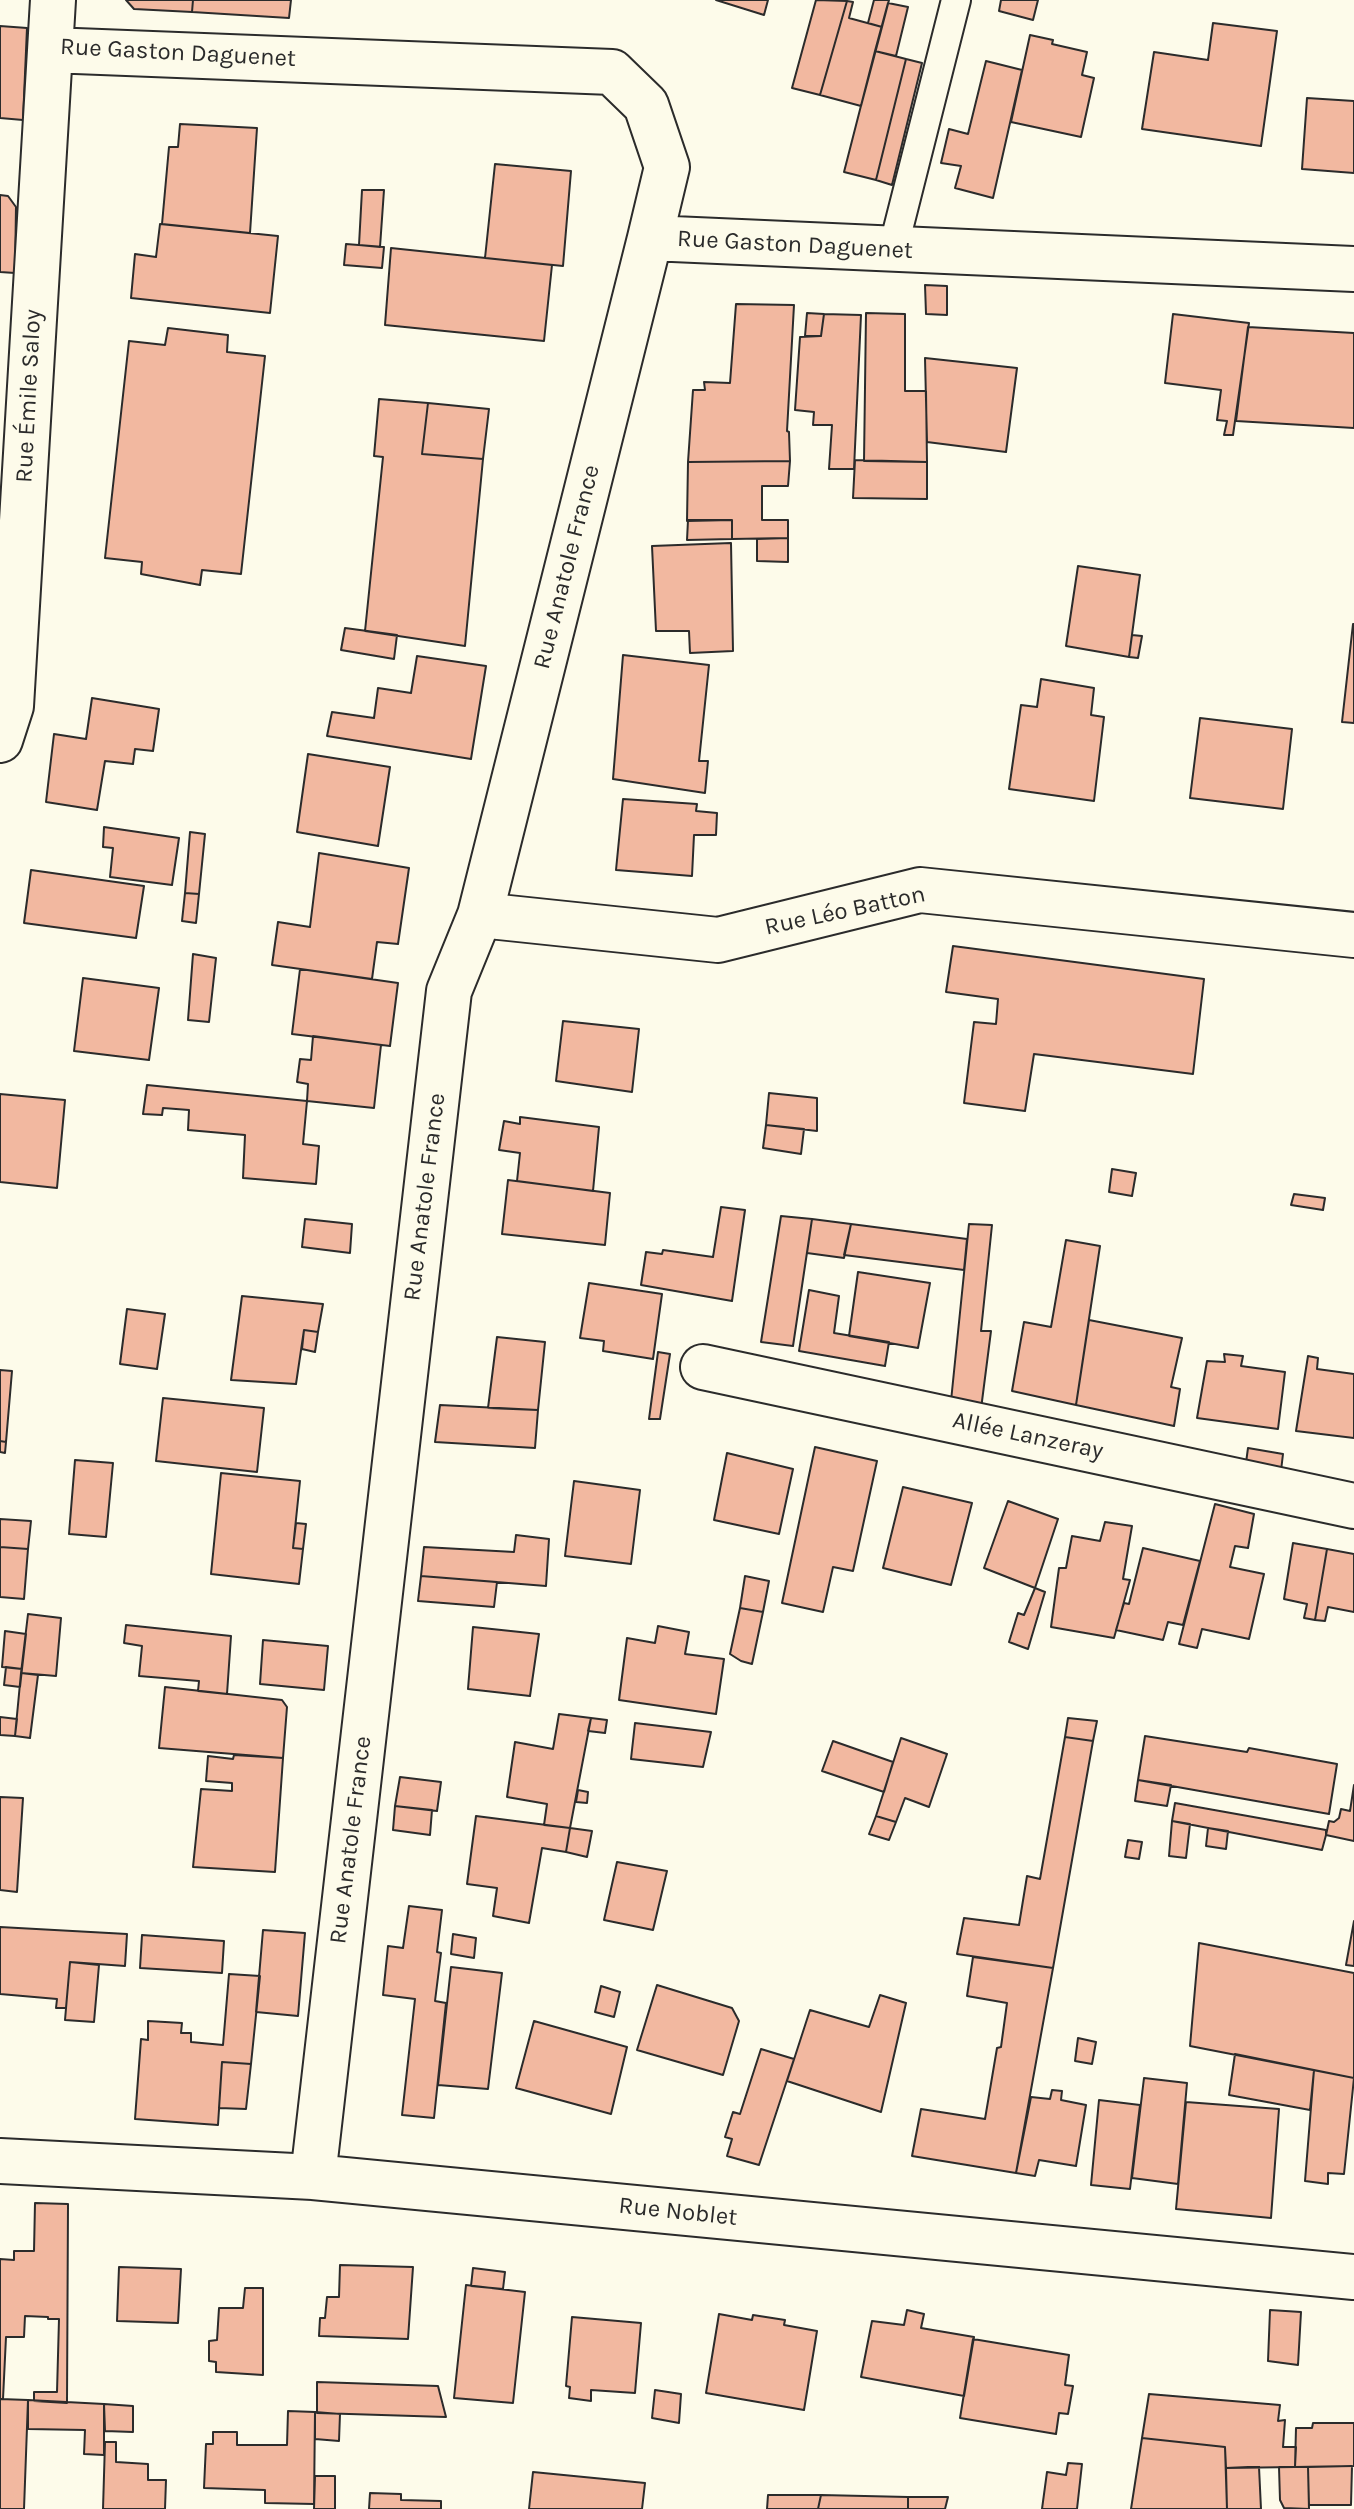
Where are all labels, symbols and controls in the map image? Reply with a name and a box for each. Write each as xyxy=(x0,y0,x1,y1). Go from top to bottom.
street label: Rue Gaston Daguenet xyxy=(59,32,297,74)
street label: Rue Gaston Daguenet xyxy=(676,224,914,266)
street label: Rue Émile Saloy xyxy=(10,308,48,484)
street label: Rue Anatole France xyxy=(528,462,606,672)
street label: Rue Léo Batton xyxy=(762,880,928,942)
street label: Rue Anatole France xyxy=(398,1091,452,1303)
street label: Allée Lanzeray xyxy=(950,1406,1106,1466)
street label: Rue Anatole France xyxy=(324,1734,378,1946)
street label: Rue Noblet xyxy=(617,2191,739,2233)

